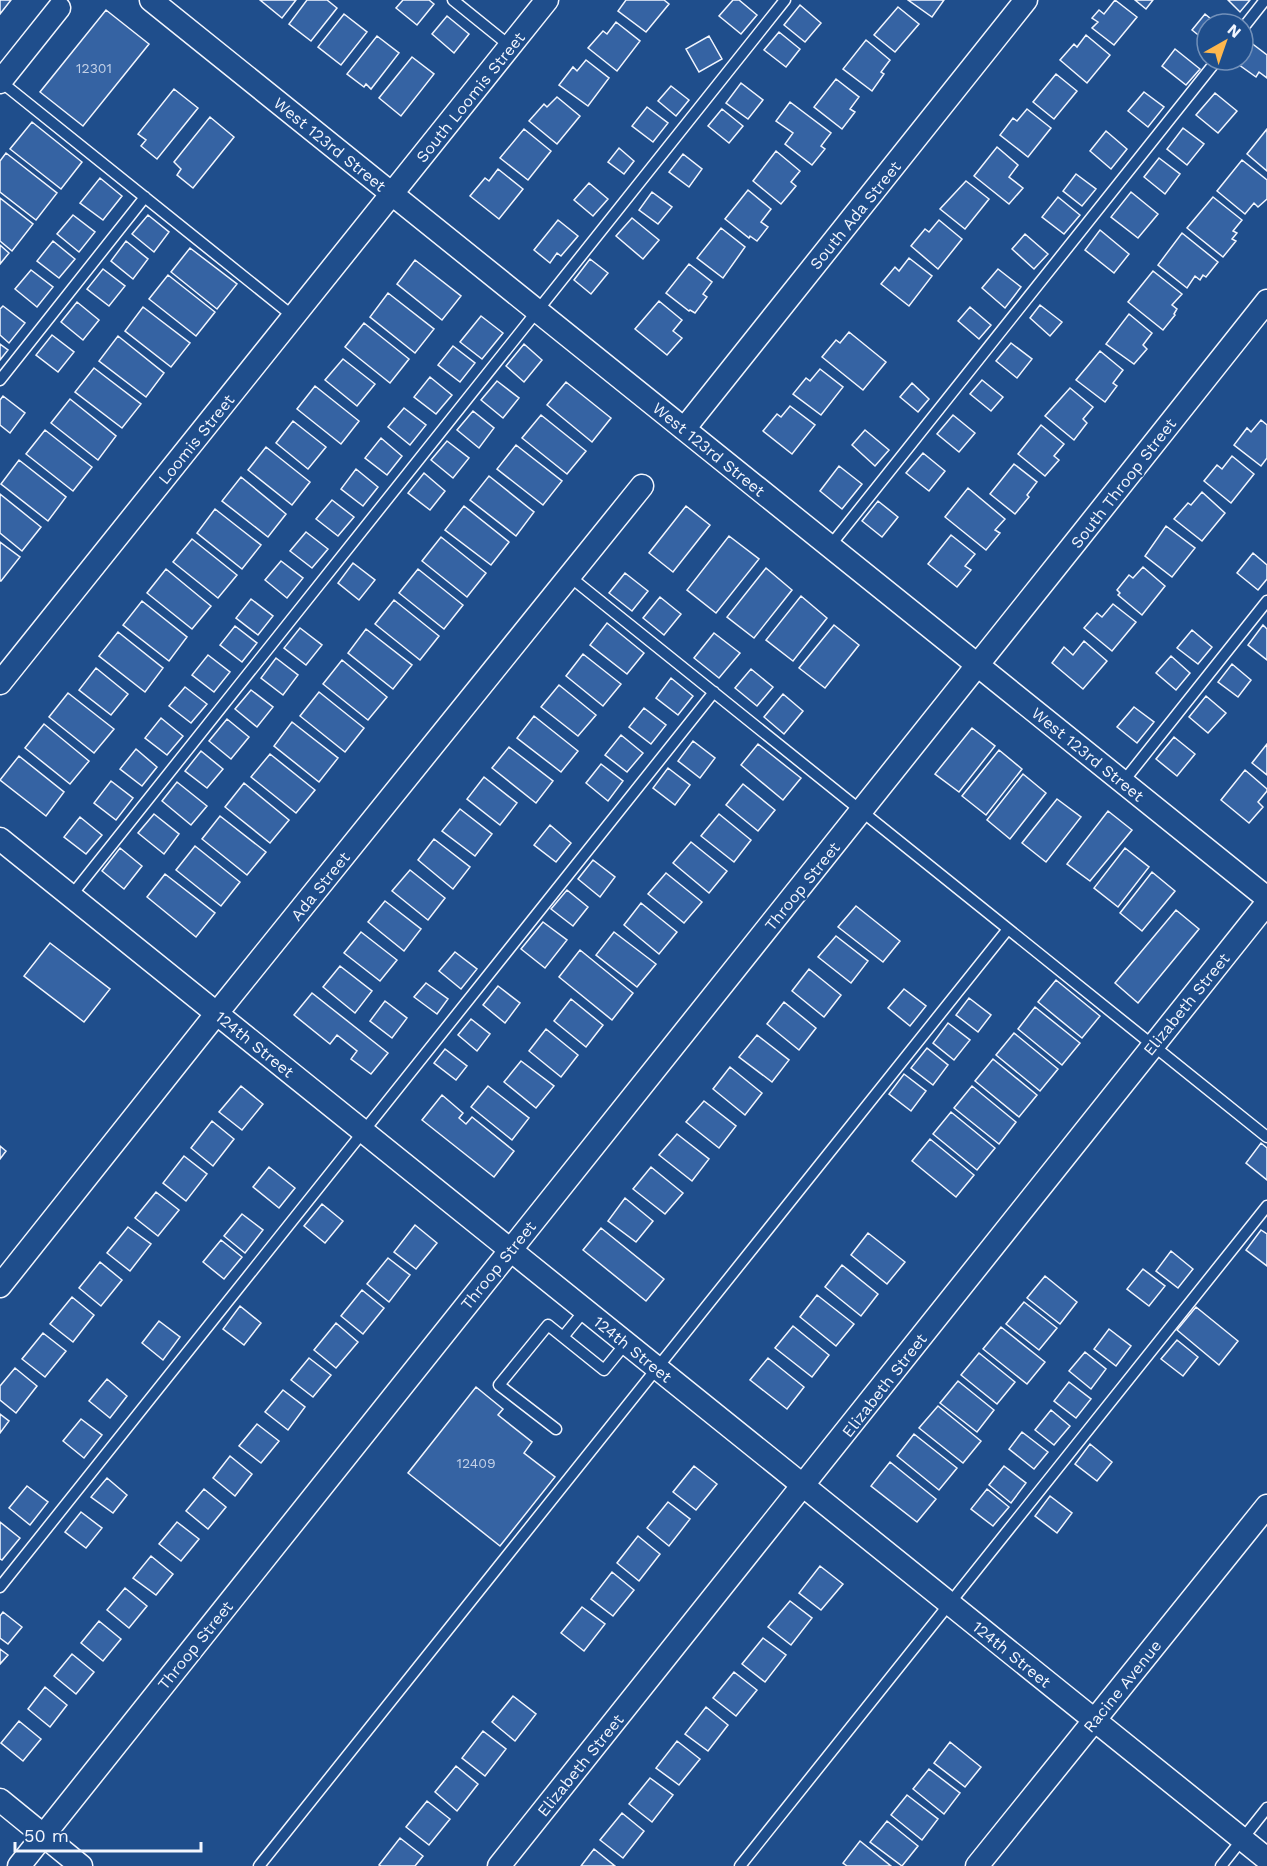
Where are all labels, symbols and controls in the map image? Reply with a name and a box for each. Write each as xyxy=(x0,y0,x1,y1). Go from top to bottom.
north arrow xyxy=(1195,12,1255,72)
text: N xyxy=(1224,20,1245,42)
street label: South Loomis Street xyxy=(412,28,529,166)
house number: 12301 xyxy=(76,60,112,76)
street label: West 123rd Street xyxy=(270,93,390,196)
street label: South Ada Street xyxy=(806,157,905,273)
street label: Loomis Street xyxy=(154,390,239,488)
street label: West 123rd Street xyxy=(649,398,769,501)
street label: South Throop Street xyxy=(1067,414,1180,552)
street label: West 123rd Street xyxy=(1028,703,1148,806)
street label: Throop Street xyxy=(761,838,844,934)
street label: Ada Street xyxy=(287,848,354,924)
street label: Elizabeth Street xyxy=(1139,949,1234,1059)
street label: 124th Street xyxy=(212,1007,298,1082)
street label: Throop Street xyxy=(457,1217,540,1313)
street label: 124th Street xyxy=(590,1312,676,1387)
street label: Elizabeth Street xyxy=(838,1330,931,1441)
house number: 12409 xyxy=(456,1455,496,1471)
street label: Throop Street xyxy=(154,1597,237,1693)
street label: 124th Street xyxy=(969,1617,1055,1692)
street label: Racine Avenue xyxy=(1079,1636,1165,1736)
street label: Elizabeth Street xyxy=(533,1710,628,1820)
scale bar xyxy=(15,1815,201,1853)
text: 50 m xyxy=(24,1825,69,1846)

